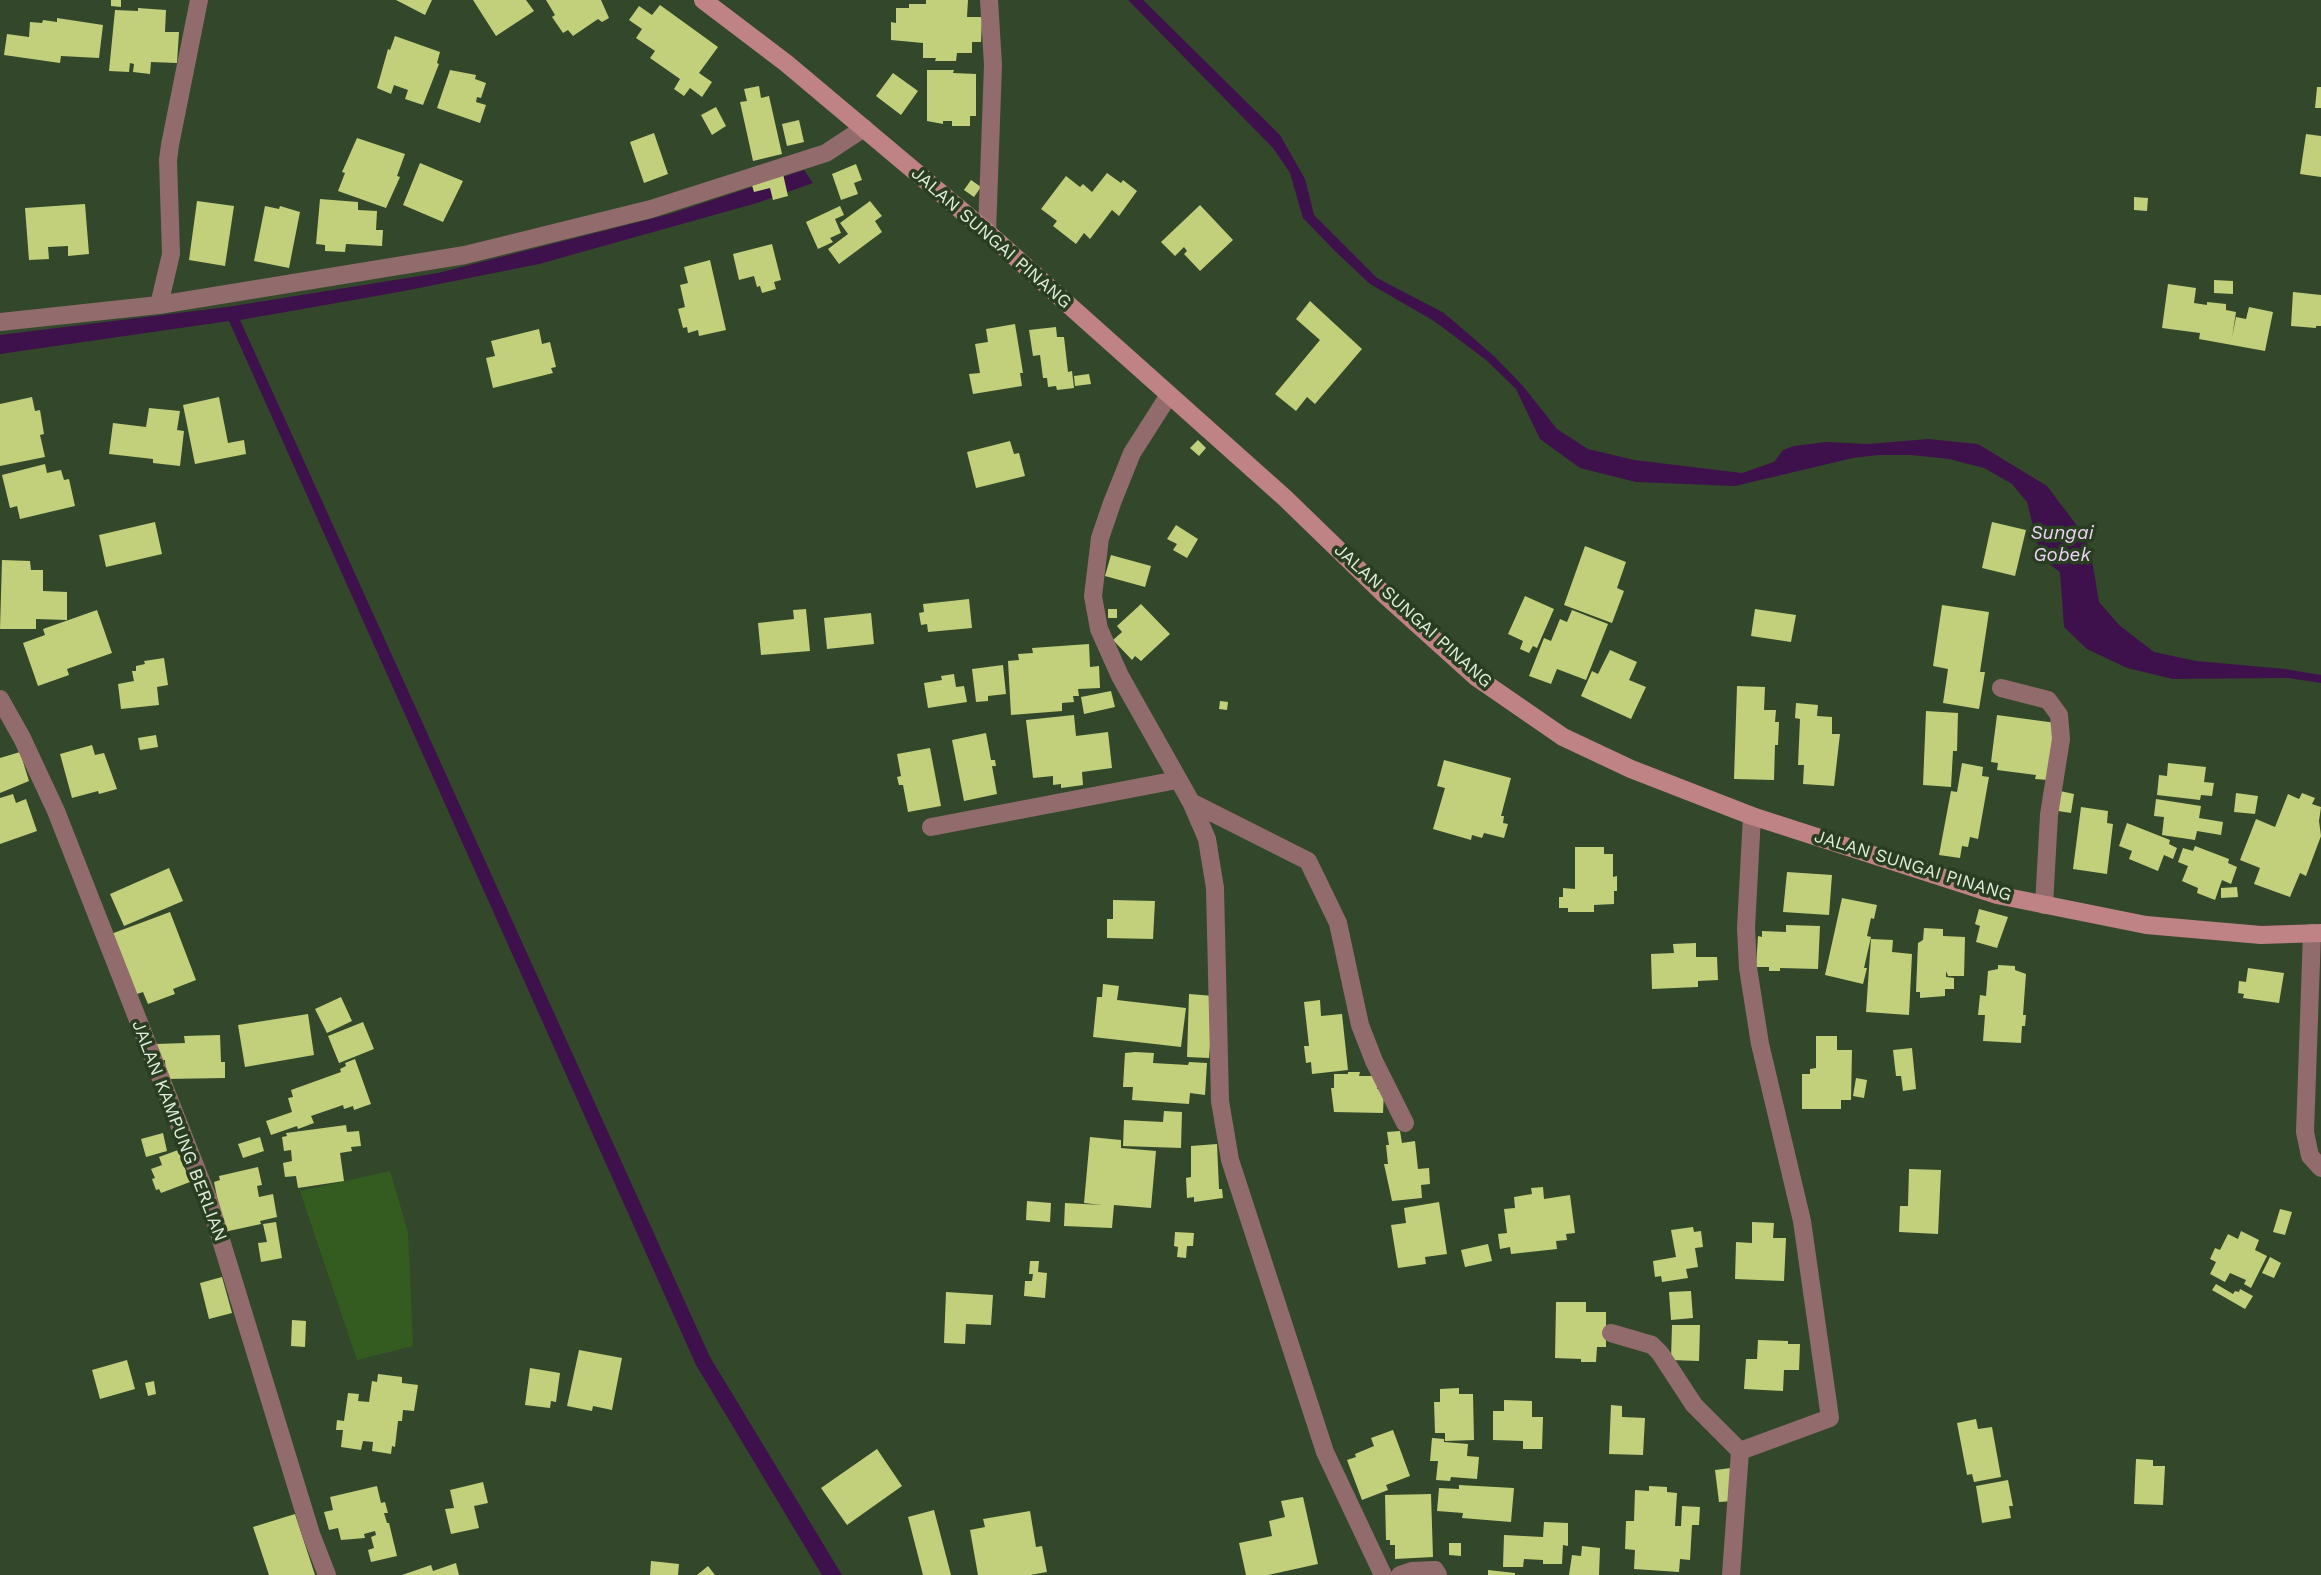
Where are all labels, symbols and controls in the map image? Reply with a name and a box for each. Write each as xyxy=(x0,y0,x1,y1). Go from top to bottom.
street label: JALAN SUNGAI PINANG xyxy=(906,163,1076,313)
water label: Sungai Gobek xyxy=(2030,522,2094,566)
street label: JALAN SUNGAI PINANG xyxy=(1330,539,1496,693)
street label: JALAN SUNGAI PINANG xyxy=(1812,826,2014,906)
street label: JALAN KAMPUNG BERLIAN xyxy=(127,1017,231,1245)

